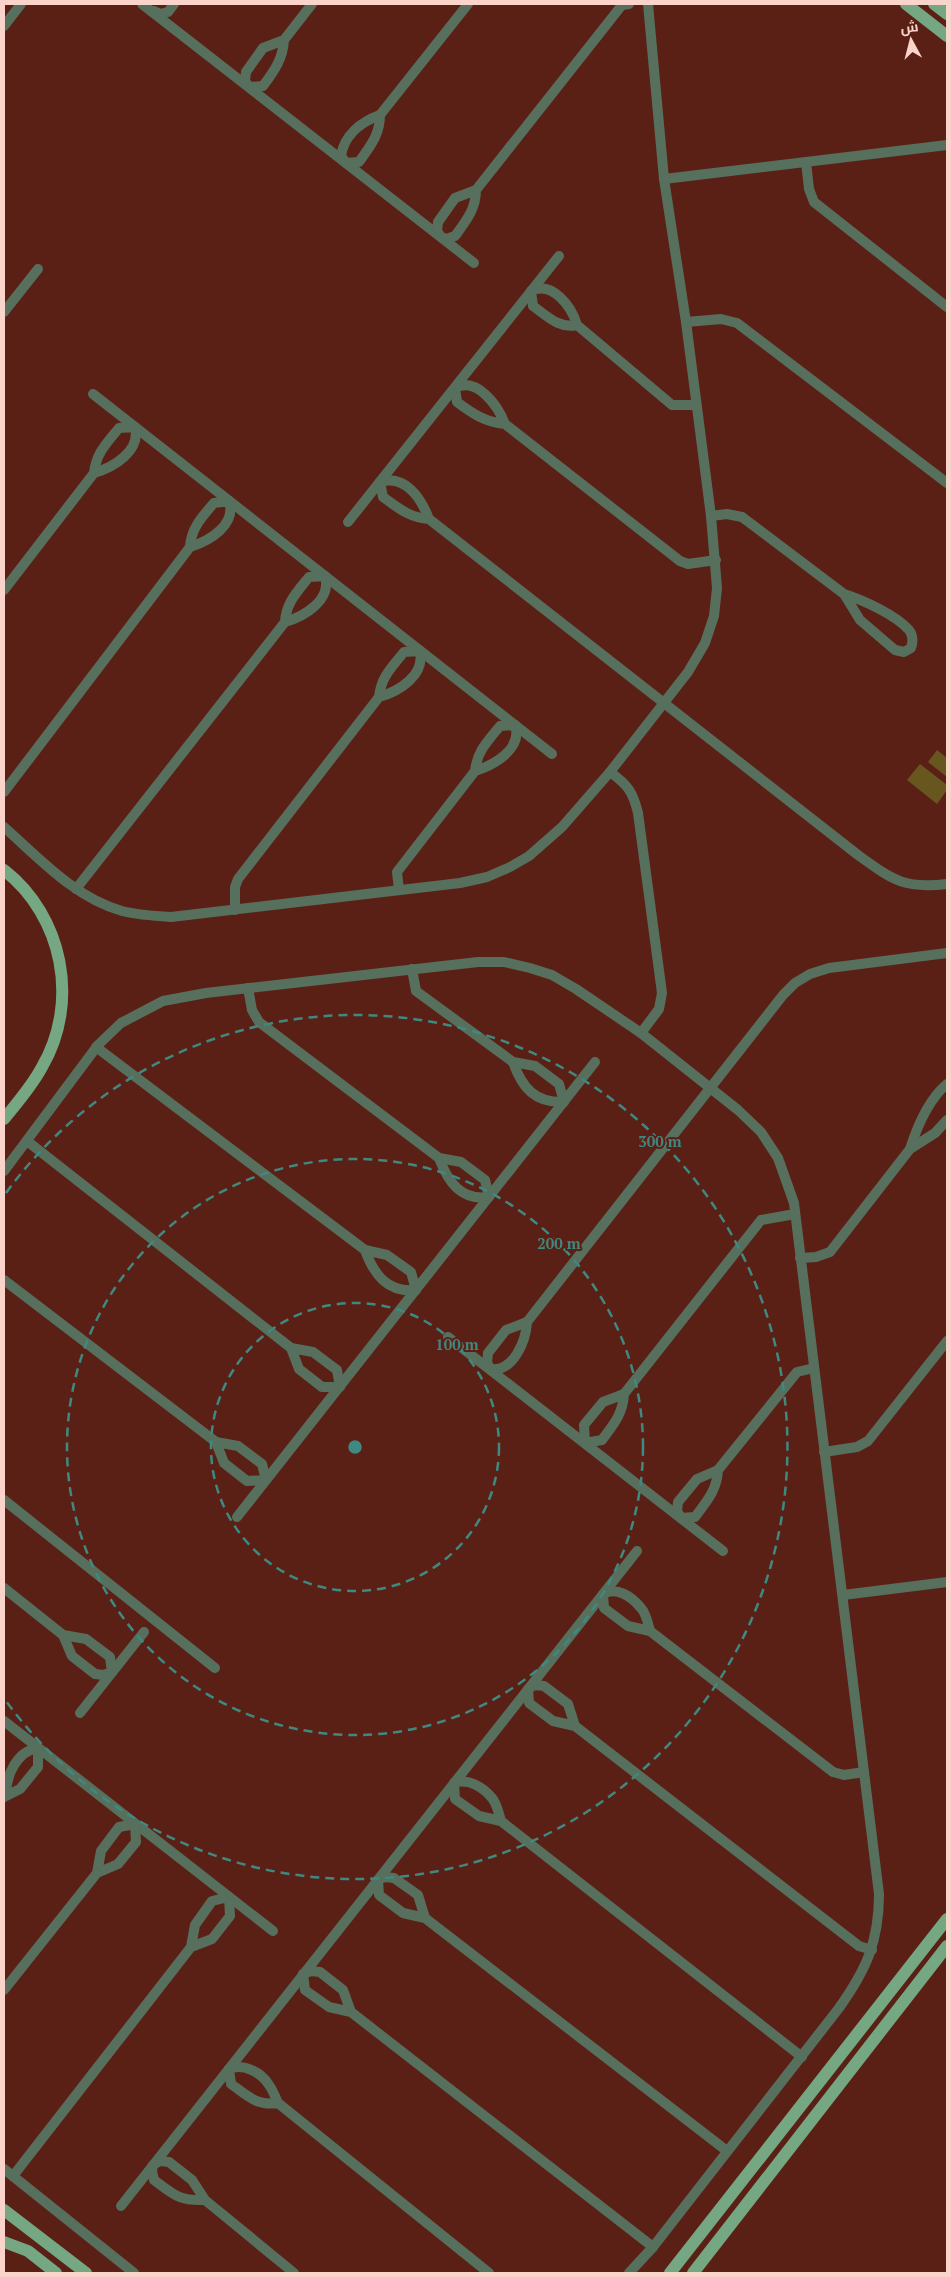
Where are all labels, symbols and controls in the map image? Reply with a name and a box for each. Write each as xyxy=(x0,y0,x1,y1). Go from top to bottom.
north arrow xyxy=(886,15,936,65)
text: ش xyxy=(899,16,919,37)
text: 300 m xyxy=(638,1131,682,1151)
text: 200 m xyxy=(537,1233,581,1253)
text: 100 m xyxy=(435,1334,479,1354)
centre of rings xyxy=(346,1438,364,1456)

